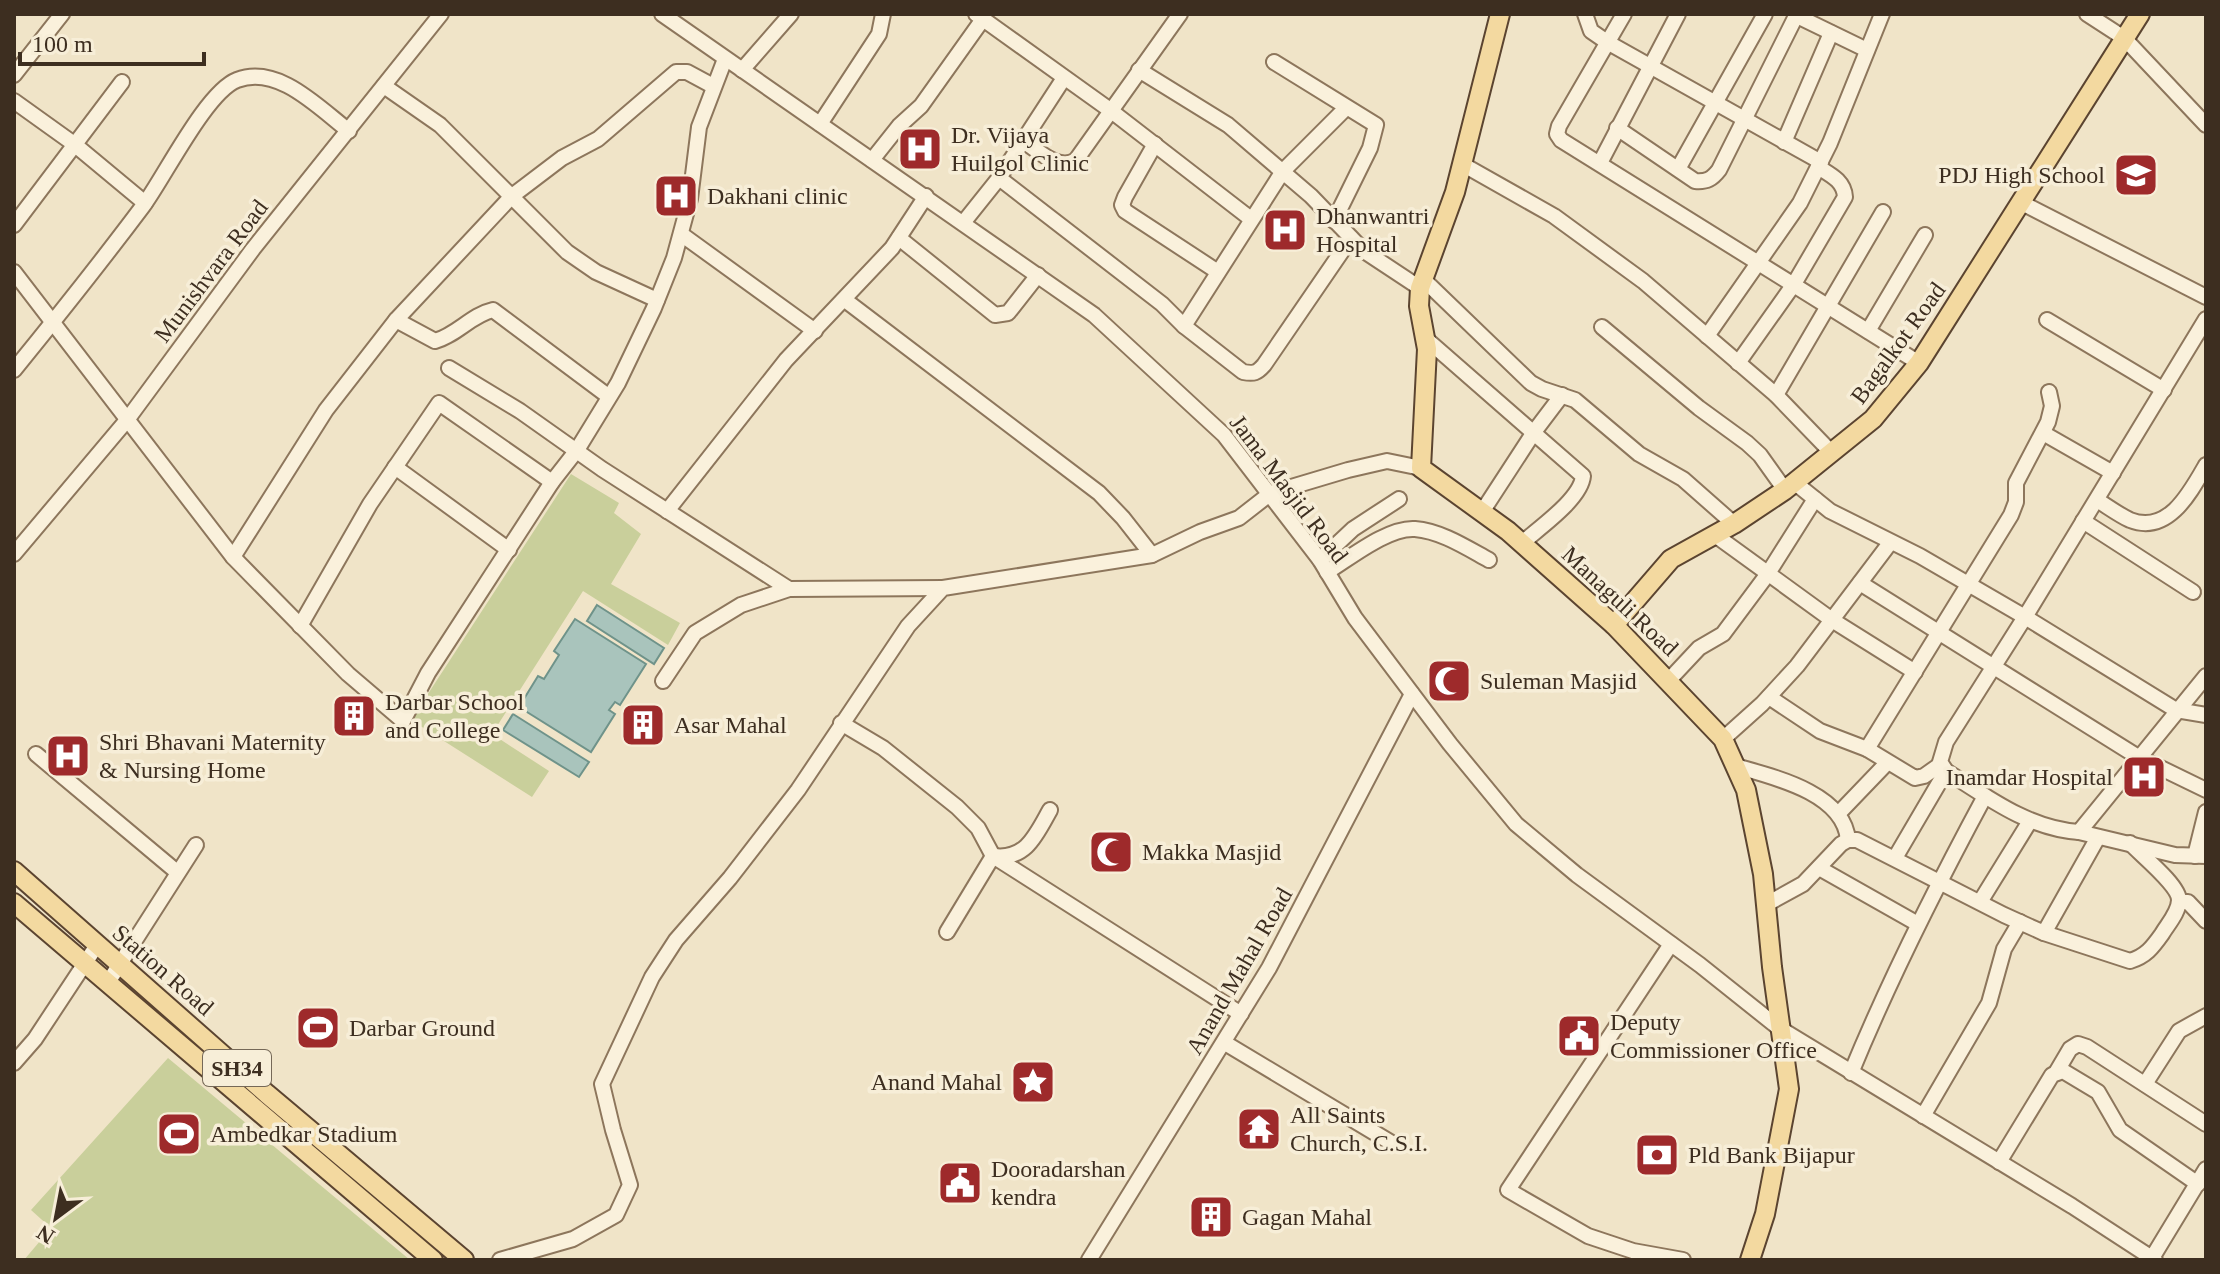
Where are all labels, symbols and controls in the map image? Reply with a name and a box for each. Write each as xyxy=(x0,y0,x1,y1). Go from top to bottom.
scale bar xyxy=(20,16,204,66)
text: 100 m xyxy=(32,31,93,57)
place label: Dr. Vijaya Huilgol Clinic xyxy=(951,122,1089,176)
hospital icon: Dr. Vijaya Huilgol Clinic xyxy=(896,125,944,173)
school or university icon: PDJ High School xyxy=(2112,151,2160,199)
place label: PDJ High School xyxy=(1938,162,2105,188)
hospital icon: Dakhani clinic xyxy=(652,172,700,220)
place label: Dakhani clinic xyxy=(707,183,848,209)
street label: Munishvara Road xyxy=(149,195,273,347)
place label: Dhanwantri Hospital xyxy=(1316,203,1430,257)
hospital icon: Dhanwantri Hospital xyxy=(1261,206,1309,254)
street label: Bagalkot Road xyxy=(1845,277,1951,409)
street label: Jama Masjid Road xyxy=(1225,410,1353,568)
street label: Managuli Road xyxy=(1557,541,1683,661)
mosque icon: Suleman Masjid xyxy=(1425,657,1473,705)
place label: Suleman Masjid xyxy=(1480,668,1637,694)
place label: Darbar School and College xyxy=(385,689,525,743)
building icon: Darbar School and College xyxy=(330,692,378,740)
building icon: Asar Mahal xyxy=(619,701,667,749)
place label: Asar Mahal xyxy=(674,712,787,738)
place label: Shri Bhavani Maternity & Nursing Home xyxy=(99,729,326,783)
hospital icon: Shri Bhavani Maternity & Nursing Home xyxy=(44,732,92,780)
hospital icon: Inamdar Hospital xyxy=(2120,753,2168,801)
place label: Inamdar Hospital xyxy=(1946,764,2113,790)
mosque icon: Makka Masjid xyxy=(1087,828,1135,876)
place label: Makka Masjid xyxy=(1142,839,1281,865)
street label: Anand Mahal Road xyxy=(1181,883,1297,1059)
street label: Station Road xyxy=(107,919,219,1021)
sports icon: Darbar Ground xyxy=(294,1004,342,1052)
place label: Deputy Commissioner Office xyxy=(1610,1009,1817,1063)
public building icon: Deputy Commissioner Office xyxy=(1555,1012,1603,1060)
place label: Darbar Ground xyxy=(349,1015,495,1041)
road number: SH34 xyxy=(203,1050,271,1086)
place icon: Anand Mahal xyxy=(1009,1058,1057,1106)
place label: Anand Mahal xyxy=(871,1069,1002,1095)
place label: All Saints Church, C.S.I. xyxy=(1290,1102,1428,1156)
temple icon: All Saints Church, C.S.I. xyxy=(1235,1105,1283,1153)
sports icon: Ambedkar Stadium xyxy=(155,1110,203,1158)
place label: Ambedkar Stadium xyxy=(210,1121,398,1147)
bank icon: Pld Bank Bijapur xyxy=(1633,1131,1681,1179)
place label: Pld Bank Bijapur xyxy=(1688,1142,1855,1168)
place label: Dooradarshan kendra xyxy=(991,1156,1126,1210)
public building icon: Dooradarshan kendra xyxy=(936,1159,984,1207)
north arrow xyxy=(16,1178,96,1258)
building icon: Gagan Mahal xyxy=(1187,1193,1235,1241)
place label: Gagan Mahal xyxy=(1242,1204,1372,1230)
text: N xyxy=(32,1220,59,1249)

